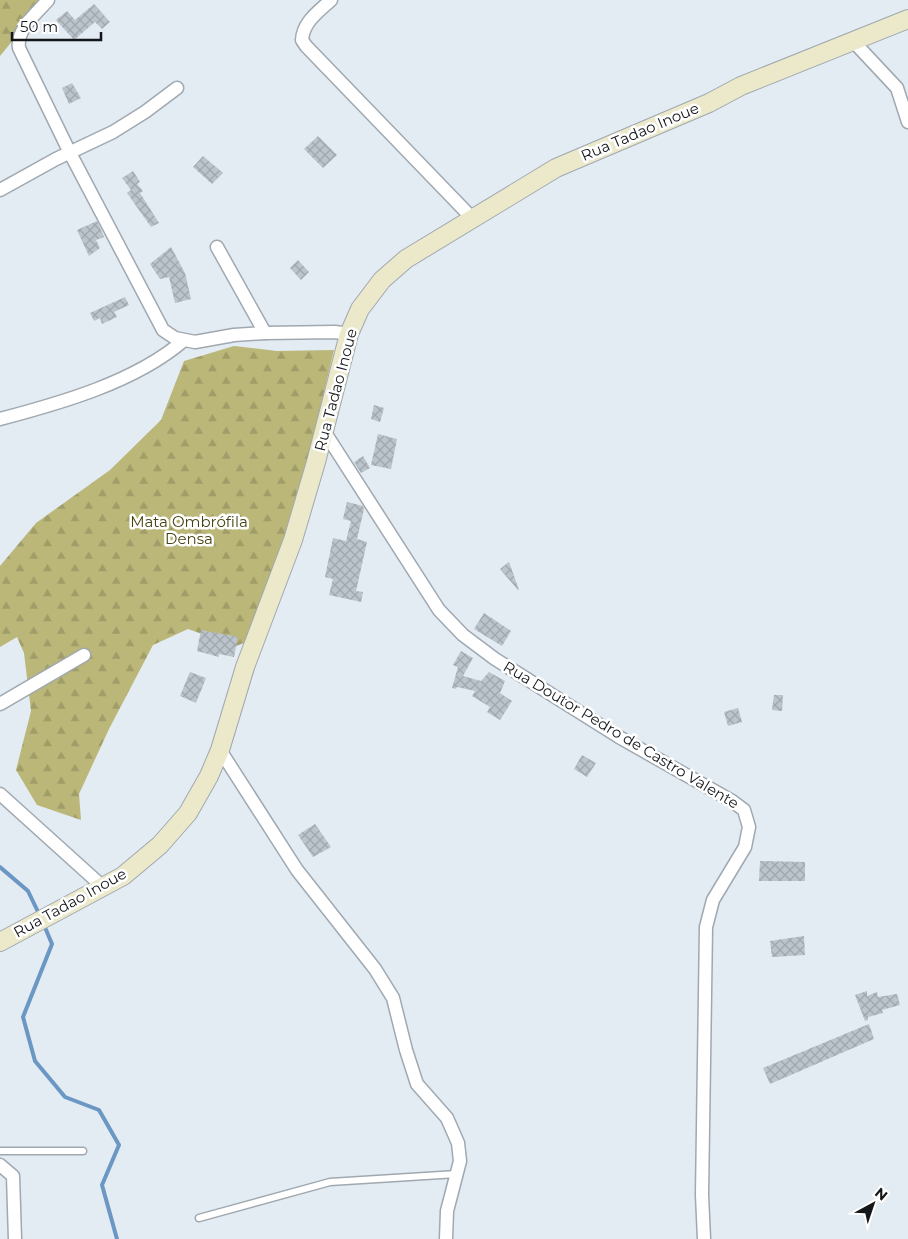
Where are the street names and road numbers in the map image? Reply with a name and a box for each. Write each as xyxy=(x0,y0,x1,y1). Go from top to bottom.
street label: Rua Tadao Inoue xyxy=(578,98,702,165)
street label: Rua Tadao Inoue xyxy=(310,326,361,453)
street label: Rua Doutor Pedro de Castro Valente xyxy=(500,657,742,813)
street label: Rua Tadao Inoue xyxy=(10,864,130,941)

